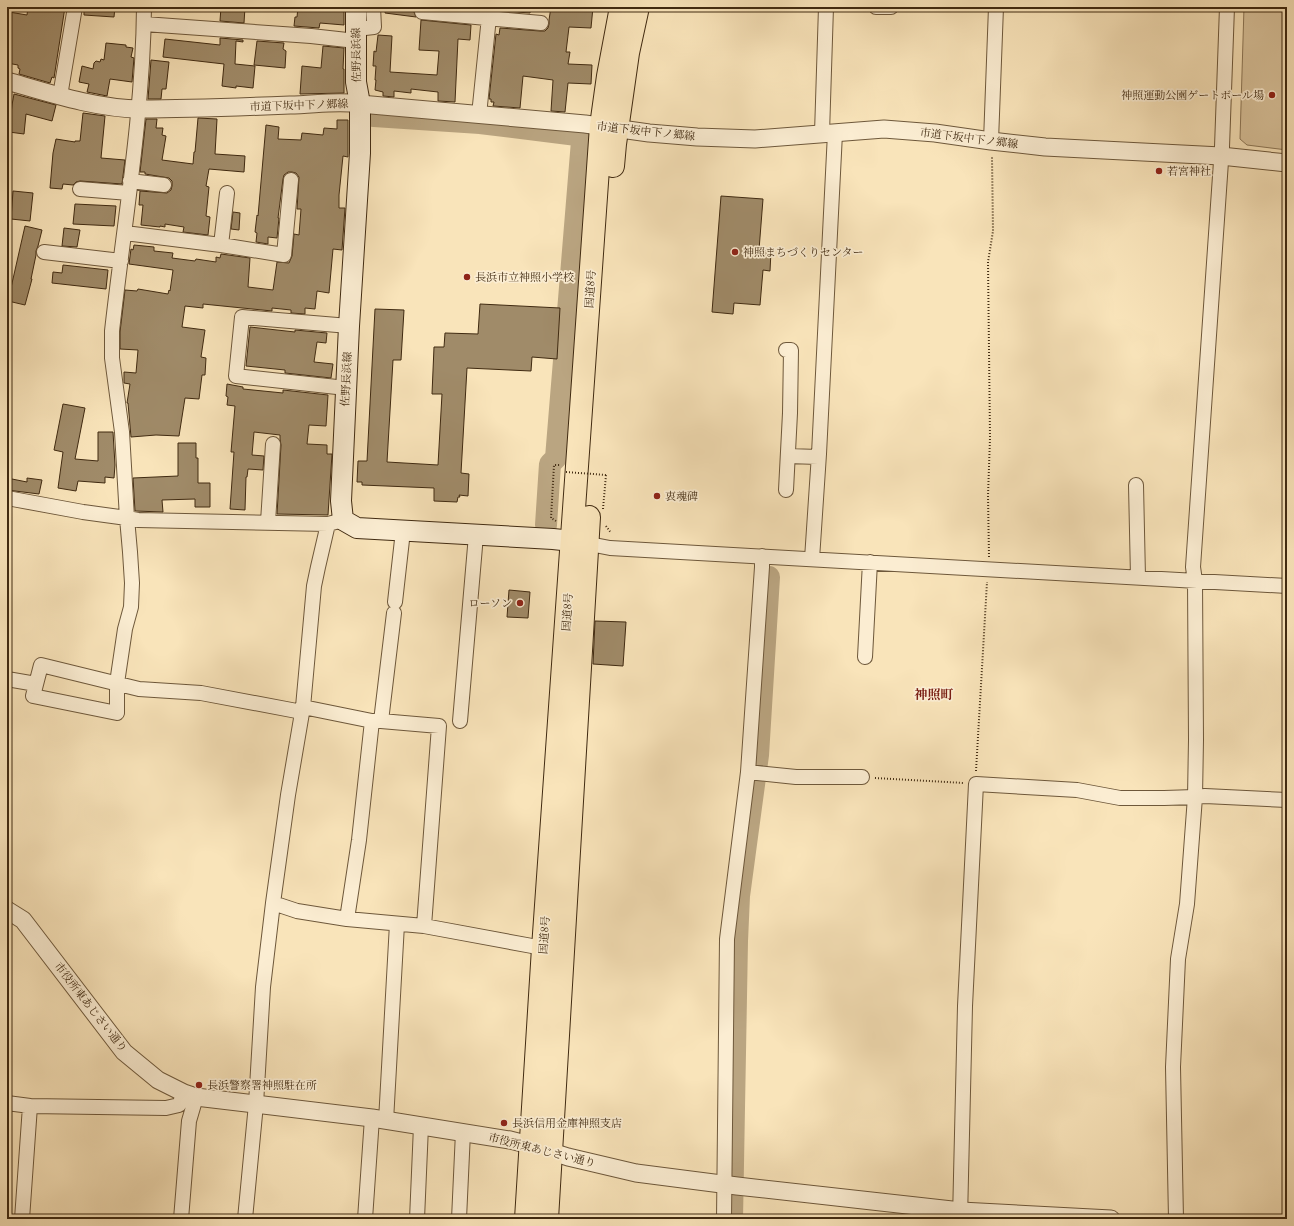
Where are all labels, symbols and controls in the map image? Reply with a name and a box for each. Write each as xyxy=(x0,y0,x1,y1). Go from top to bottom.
street label: 佐野長浜線 xyxy=(350,27,363,83)
place label: 神照運動公園ゲートボール場 xyxy=(1121,89,1264,102)
marker: 神照運動公園ゲートボール場 xyxy=(1267,90,1277,100)
street label: 市道下坂中下ノ郷線 xyxy=(249,97,349,114)
street label: 市道下坂中下ノ郷線 xyxy=(596,120,696,143)
street label: 市道下坂中下ノ郷線 xyxy=(919,126,1019,151)
place label: 若宮神社 xyxy=(1167,165,1211,178)
marker: 若宮神社 xyxy=(1154,166,1164,176)
place label: 神照まちづくりセンター xyxy=(743,246,863,259)
marker: 神照まちづくりセンター xyxy=(730,247,740,257)
street label: 国道8号 xyxy=(583,269,598,309)
place label: 長浜市立神照小学校 xyxy=(475,271,574,284)
marker: 長浜市立神照小学校 xyxy=(462,272,472,282)
street label: 佐野長浜線 xyxy=(339,351,354,407)
place label: 衷魂碑 xyxy=(665,490,698,503)
marker: 衷魂碑 xyxy=(652,491,662,501)
street label: 国道8号 xyxy=(560,592,575,632)
place label: ローソン xyxy=(468,597,512,610)
marker: ローソン xyxy=(515,598,525,608)
district label: 神照町 xyxy=(914,687,954,702)
street label: 国道8号 xyxy=(537,915,552,955)
street label: 市役所東あじさい通り xyxy=(52,960,130,1055)
place label: 長浜警察署神照駐在所 xyxy=(207,1079,317,1092)
marker: 長浜警察署神照駐在所 xyxy=(194,1080,204,1090)
place label: 長浜信用金庫神照支店 xyxy=(512,1117,622,1130)
marker: 長浜信用金庫神照支店 xyxy=(499,1118,509,1128)
street label: 市役所東あじさい通り xyxy=(487,1131,597,1170)

